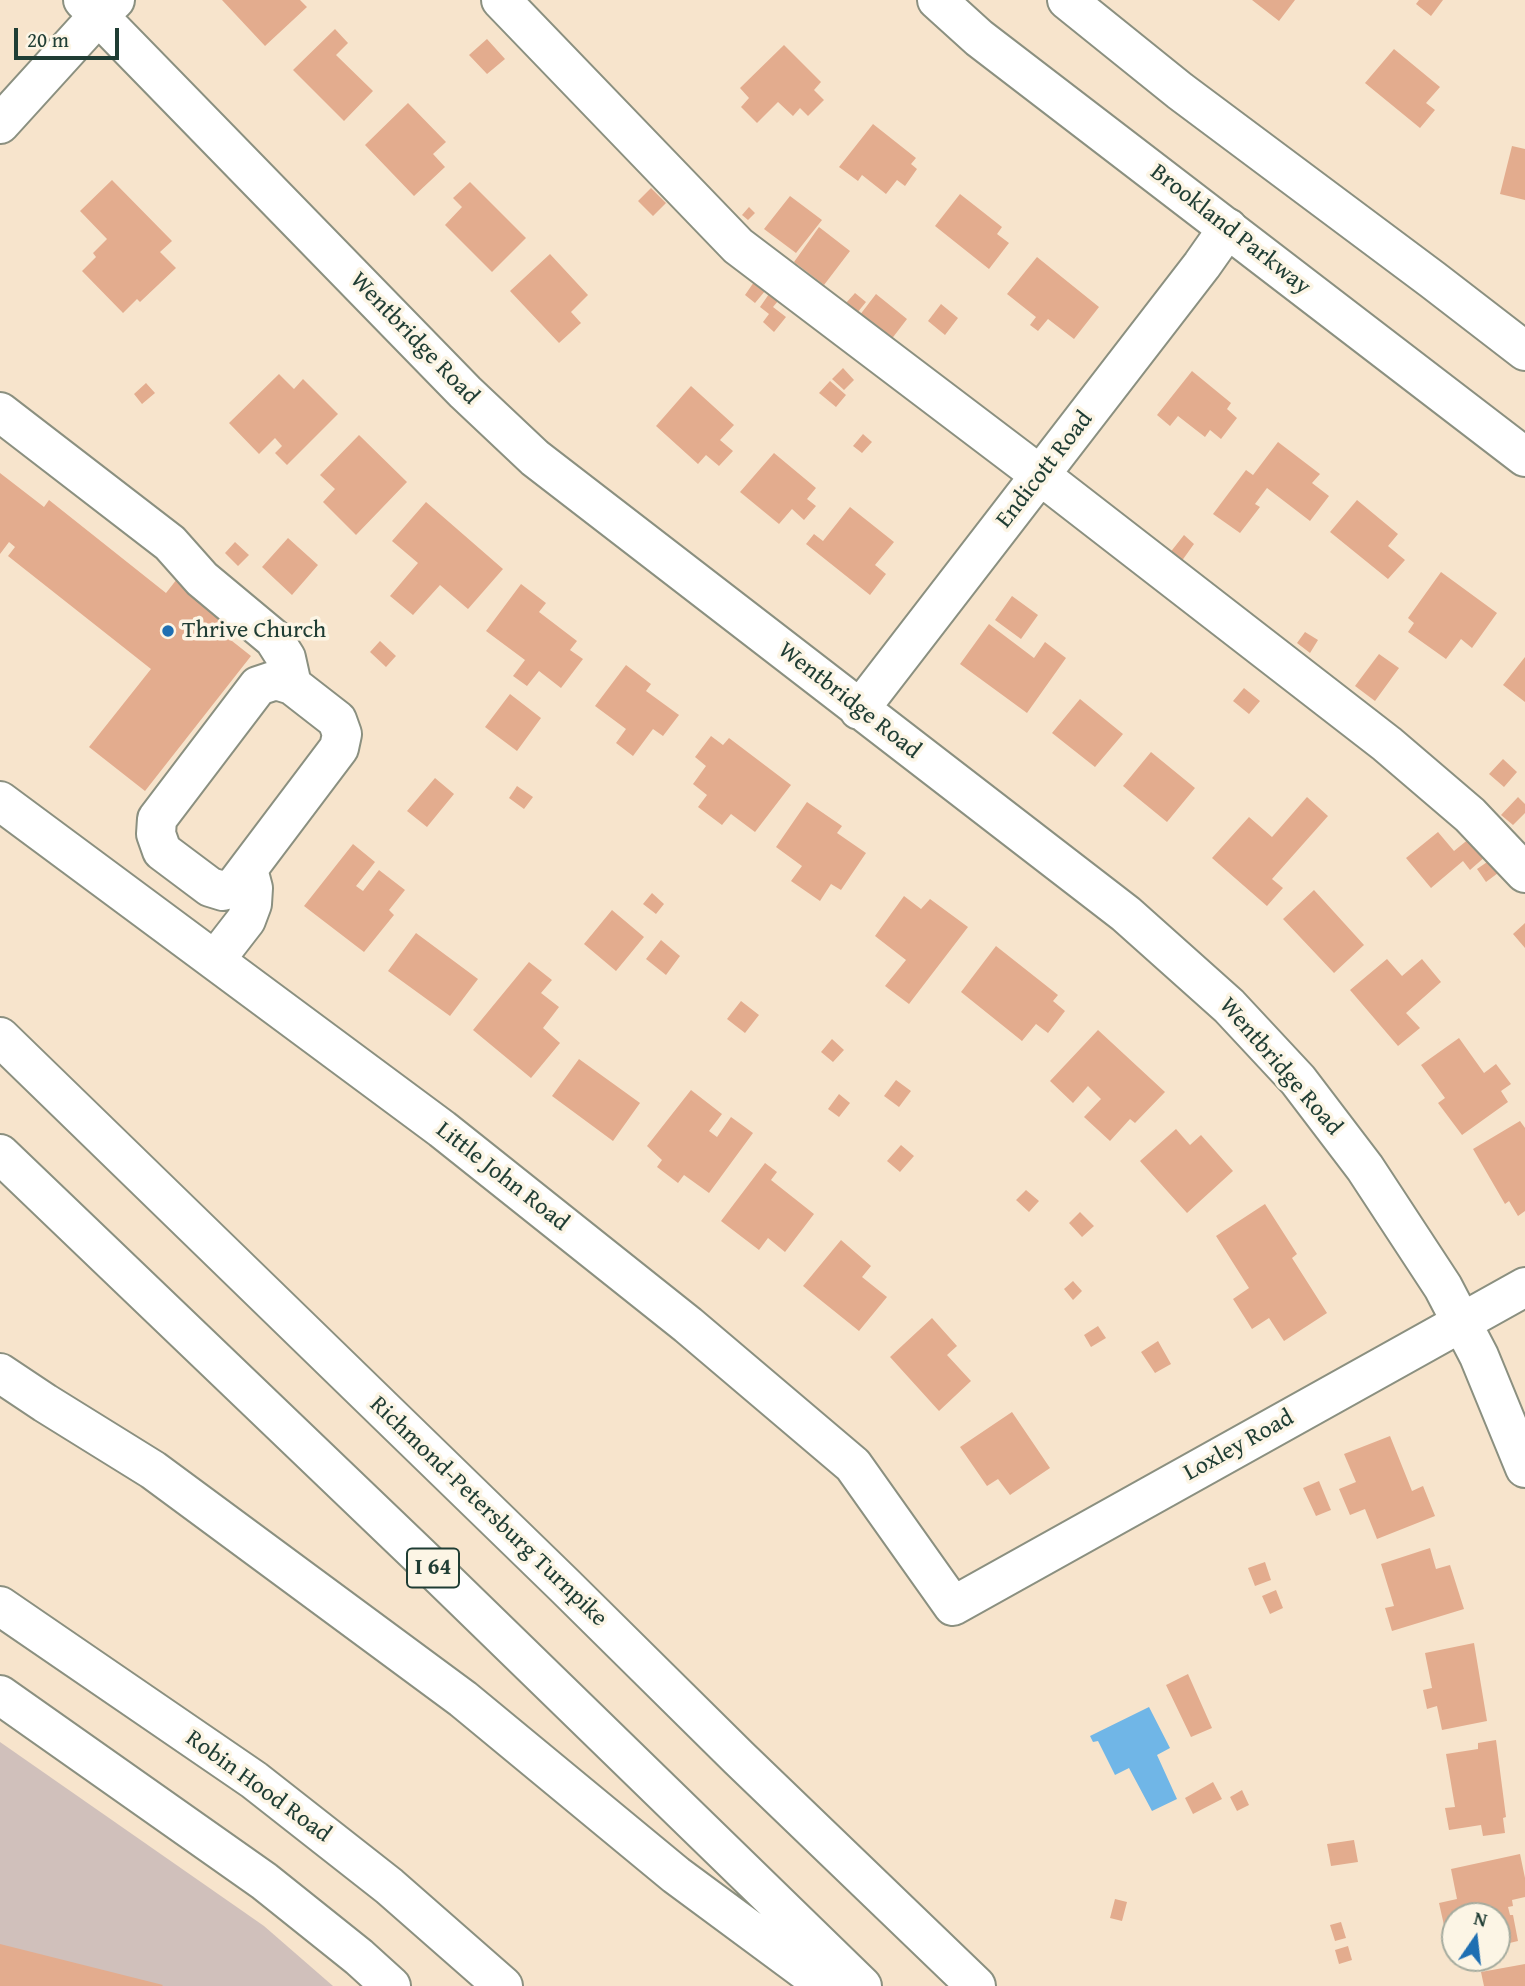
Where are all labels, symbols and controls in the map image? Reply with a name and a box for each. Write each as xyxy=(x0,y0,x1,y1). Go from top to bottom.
scale bar xyxy=(18,14,122,58)
text: 20 m xyxy=(27,24,69,55)
street label: Brookland Parkway xyxy=(1144,158,1316,302)
street label: Wentbridge Road xyxy=(343,267,485,411)
street label: Endicott Road xyxy=(990,406,1100,534)
place label: Thrive Church xyxy=(182,617,326,645)
marker: Thrive Church xyxy=(160,623,176,639)
street label: Wentbridge Road xyxy=(772,636,926,766)
street label: Wentbridge Road xyxy=(1212,992,1348,1142)
street label: Little John Road xyxy=(430,1116,574,1238)
street label: Richmond-Petersburg Turnpike xyxy=(363,1391,613,1633)
street label: Loxley Road xyxy=(1179,1404,1299,1488)
road number: I 64 xyxy=(407,1548,459,1588)
street label: Robin Hood Road xyxy=(180,1725,336,1849)
north arrow xyxy=(1441,1902,1511,1972)
text: N xyxy=(1471,1903,1490,1934)

